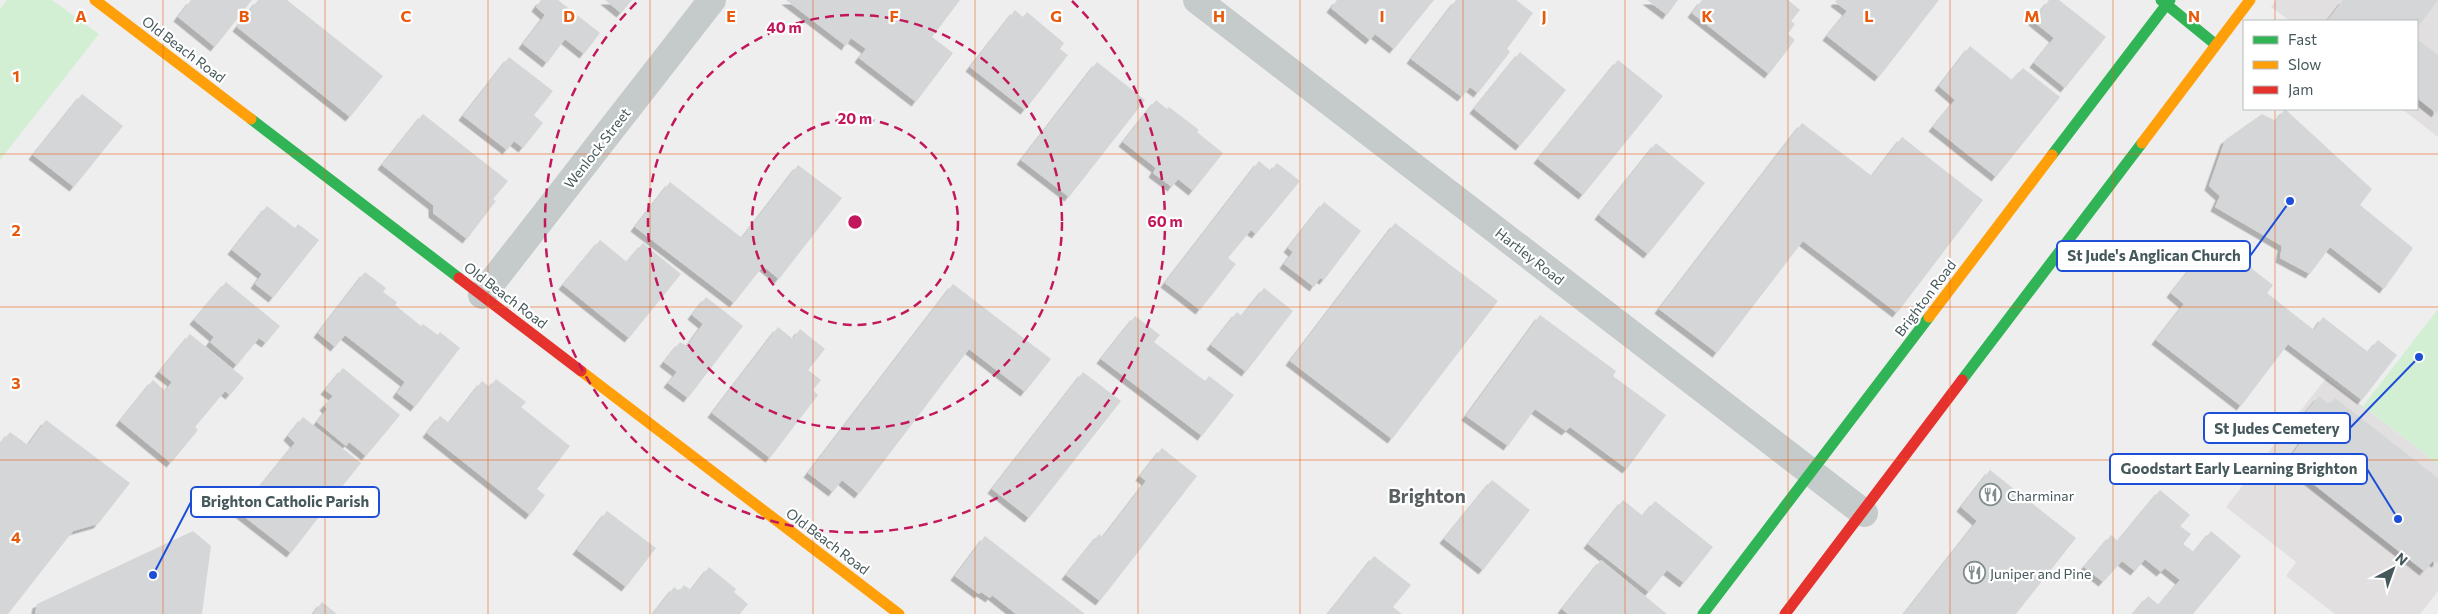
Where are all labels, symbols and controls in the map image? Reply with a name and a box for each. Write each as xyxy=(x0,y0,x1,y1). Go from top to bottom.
text: A xyxy=(75,6,87,25)
text: B xyxy=(239,6,250,25)
text: C xyxy=(401,6,412,25)
text: D xyxy=(563,6,575,25)
text: E xyxy=(726,6,736,25)
text: F xyxy=(889,6,899,25)
text: G xyxy=(1050,6,1062,25)
text: H xyxy=(1213,6,1225,25)
text: I xyxy=(1379,6,1385,25)
text: J xyxy=(1541,6,1547,25)
text: K xyxy=(1701,6,1713,25)
text: L xyxy=(1864,6,1874,25)
text: M xyxy=(2024,6,2040,25)
text: N xyxy=(2188,6,2200,25)
street label: Old Beach Road xyxy=(139,12,229,86)
text: 40 m xyxy=(766,18,802,36)
legend xyxy=(2243,20,2418,110)
text: Fast xyxy=(2288,30,2317,48)
text: Slow xyxy=(2288,55,2321,73)
text: 1 xyxy=(12,66,20,85)
text: Jam xyxy=(2288,80,2313,98)
street label: Wenlock Street xyxy=(560,104,634,192)
text: 20 m xyxy=(838,109,872,127)
text: 60 m xyxy=(1147,212,1183,230)
centre of rings xyxy=(846,213,864,231)
text: 2 xyxy=(11,220,21,239)
street label: Hartley Road xyxy=(1492,224,1568,288)
callout: St Jude's Anglican Church xyxy=(2057,241,2250,271)
text: St Jude's Anglican Church xyxy=(2067,246,2241,264)
street label: Brighton Road xyxy=(1891,256,1959,340)
street label: Old Beach Road xyxy=(461,258,551,332)
text: 3 xyxy=(11,373,21,392)
callout: St Judes Cemetery xyxy=(2204,413,2350,443)
text: St Judes Cemetery xyxy=(2214,419,2341,437)
callout: Goodstart Early Learning Brighton xyxy=(2110,454,2367,484)
text: Goodstart Early Learning Brighton xyxy=(2121,459,2357,477)
restaurant icon: Charminar xyxy=(1979,483,2003,507)
district label: Brighton xyxy=(1388,484,1466,507)
callout: Brighton Catholic Parish xyxy=(191,487,379,517)
place label: Charminar xyxy=(2007,487,2075,504)
text: Brighton Catholic Parish xyxy=(201,492,369,510)
street label: Old Beach Road xyxy=(783,504,873,578)
text: 4 xyxy=(11,527,21,546)
north arrow xyxy=(2368,544,2418,594)
text: N xyxy=(2392,549,2411,569)
restaurant icon: Juniper and Pine xyxy=(1962,561,1986,585)
place label: Juniper and Pine xyxy=(1990,565,2091,582)

